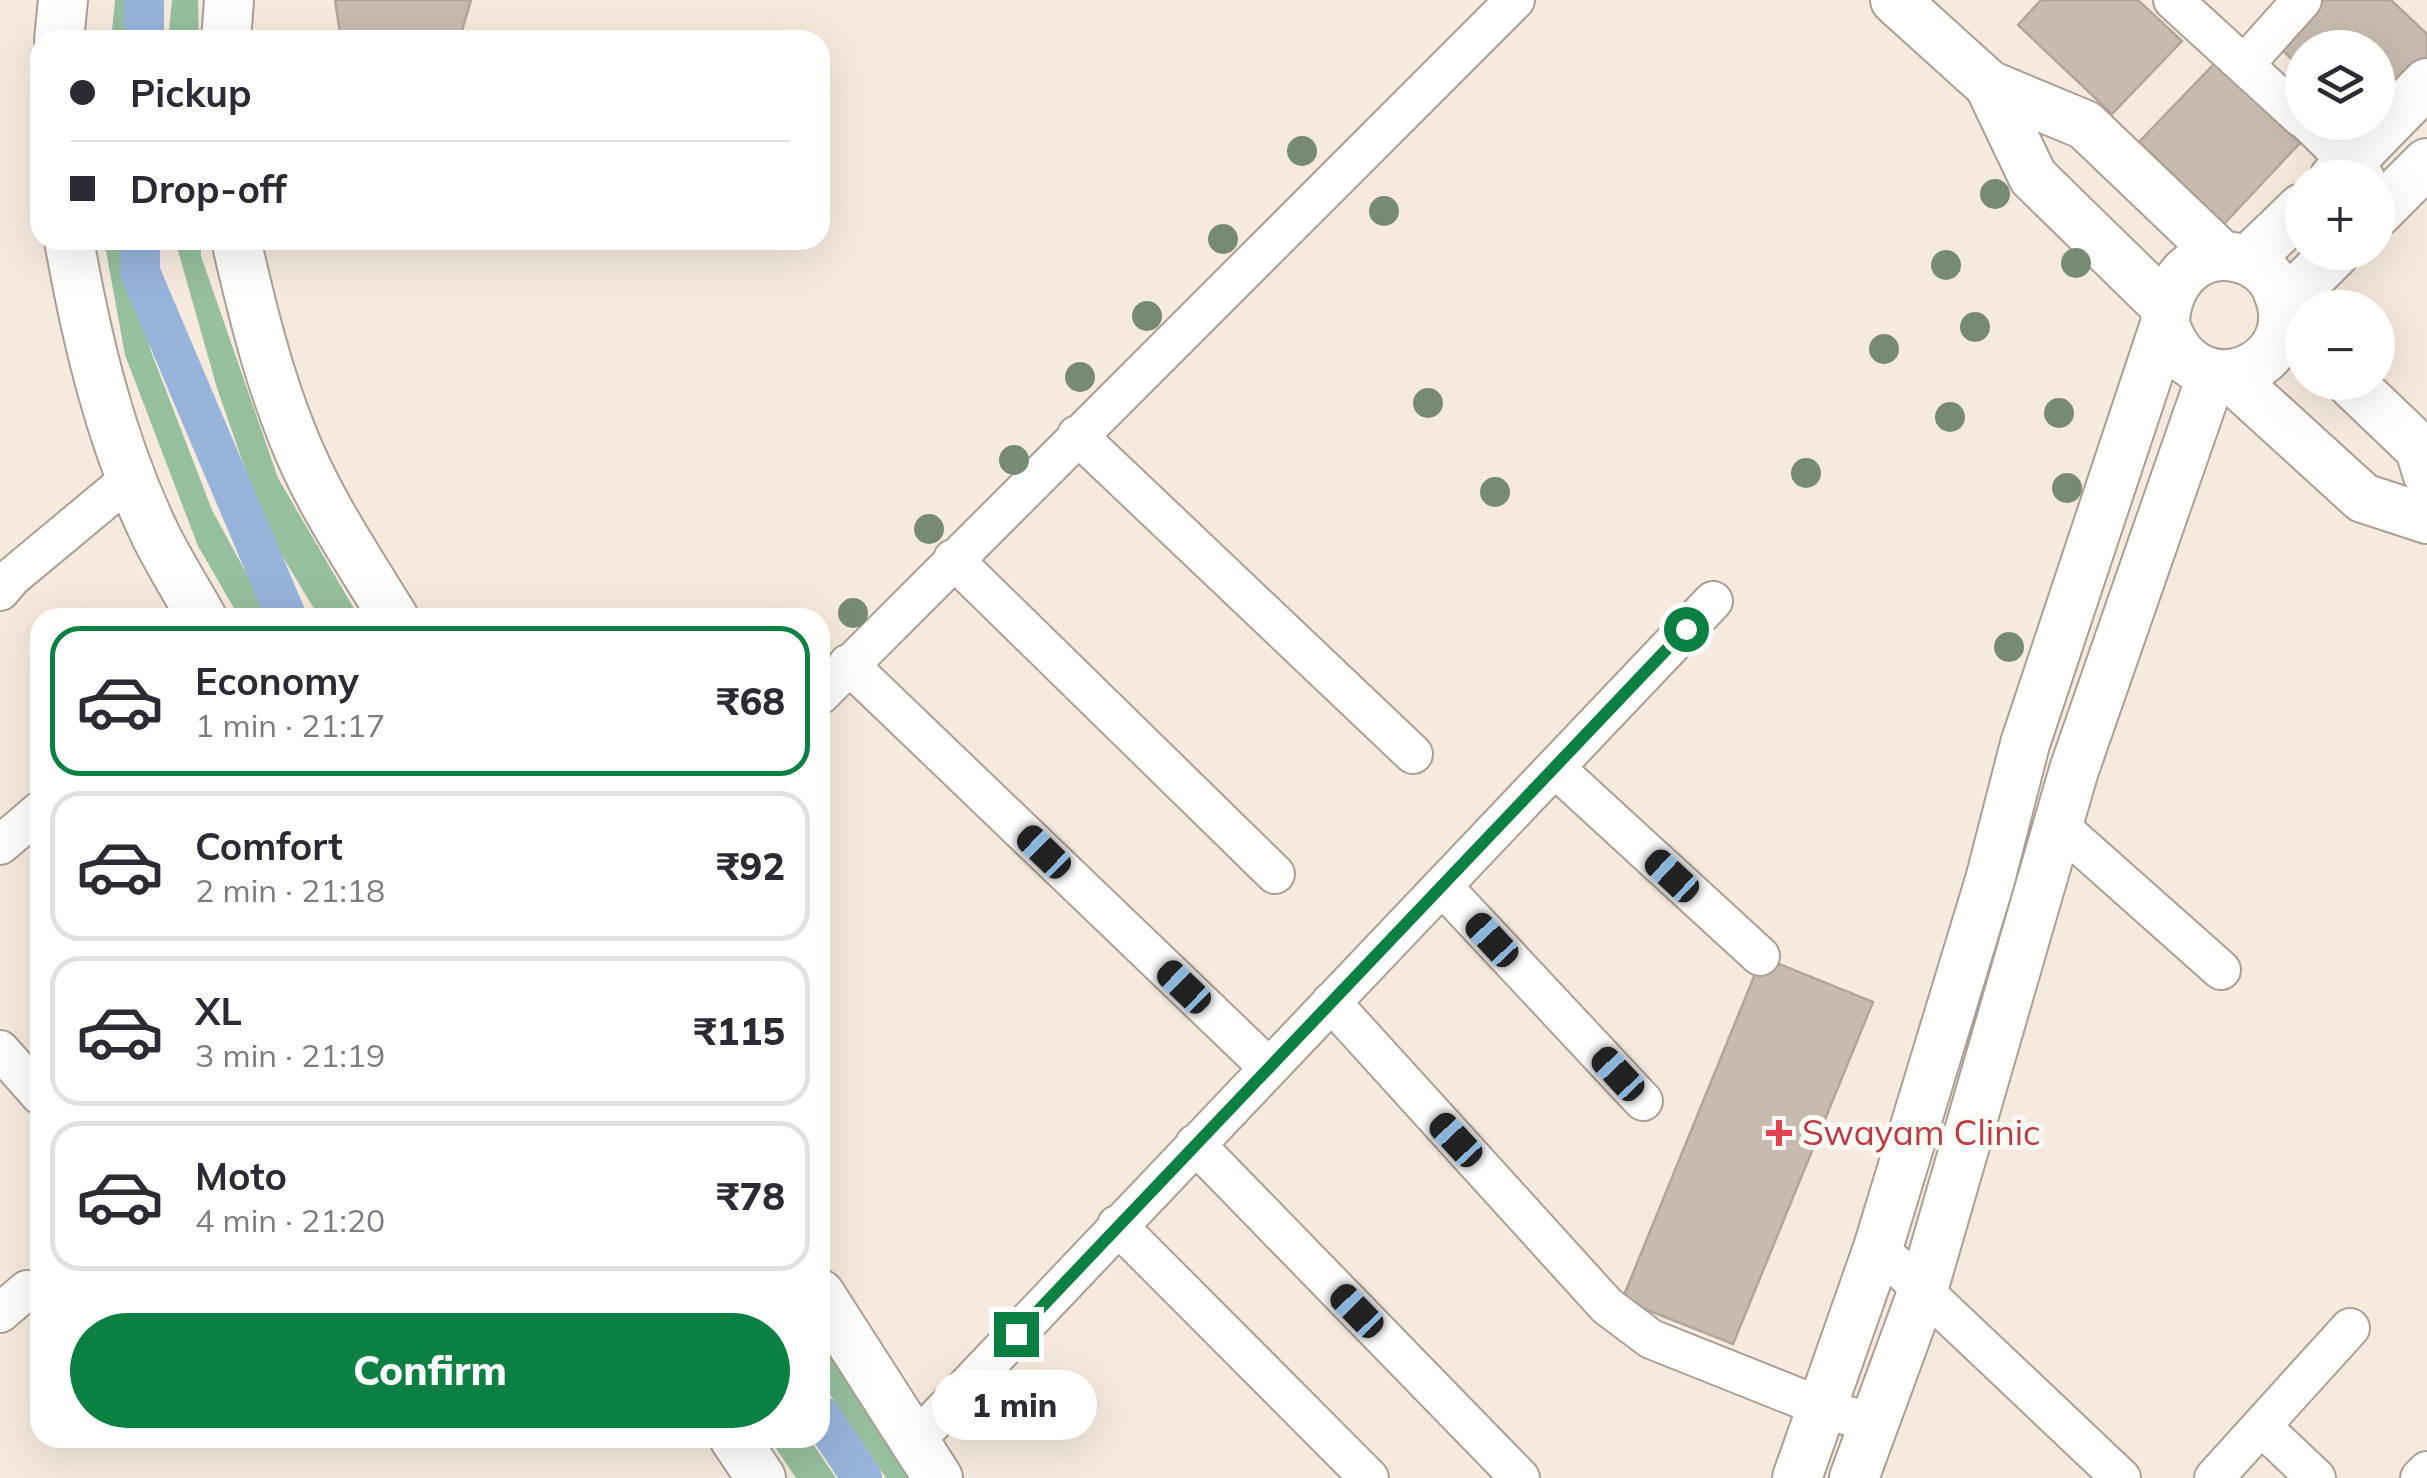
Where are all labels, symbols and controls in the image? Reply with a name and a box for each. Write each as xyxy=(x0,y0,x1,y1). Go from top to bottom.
map controls xyxy=(2285,30,2395,400)
button: layers xyxy=(2285,30,2395,140)
text: Pickup xyxy=(130,69,252,117)
button: + xyxy=(2285,160,2395,270)
text: Drop-off xyxy=(130,165,287,213)
button: − xyxy=(2285,290,2395,400)
route start xyxy=(1664,607,1709,652)
icon: car xyxy=(75,656,165,746)
text: Economy xyxy=(195,657,359,705)
text: ₹68 xyxy=(717,677,785,725)
text: 1 min · 21:17 xyxy=(195,705,385,745)
car xyxy=(1012,820,1076,884)
icon: car xyxy=(75,821,165,911)
text: Comfort xyxy=(195,822,343,870)
text: ₹92 xyxy=(717,842,785,890)
car xyxy=(1640,845,1704,907)
text: 2 min · 21:18 xyxy=(195,870,385,910)
car xyxy=(1461,908,1523,972)
car xyxy=(1152,955,1216,1019)
icon: car xyxy=(75,986,165,1076)
text: XL xyxy=(195,987,242,1035)
text: ₹115 xyxy=(694,1007,785,1055)
text: 3 min · 21:19 xyxy=(195,1035,385,1075)
car xyxy=(1587,1042,1649,1106)
car xyxy=(1425,1108,1487,1172)
place label: Swayam Clinic xyxy=(1802,1110,2040,1154)
marker: Swayam Clinic xyxy=(1766,1120,1792,1146)
icon: car xyxy=(75,1151,165,1241)
text: Moto xyxy=(195,1152,287,1200)
text: ₹78 xyxy=(717,1172,785,1220)
text: 4 min · 21:20 xyxy=(195,1200,385,1240)
car xyxy=(1325,1279,1389,1343)
route end xyxy=(994,1312,1039,1357)
button: Confirm xyxy=(70,1313,790,1428)
callout: 1 min xyxy=(934,1369,1098,1439)
text: 1 min xyxy=(972,1385,1057,1425)

